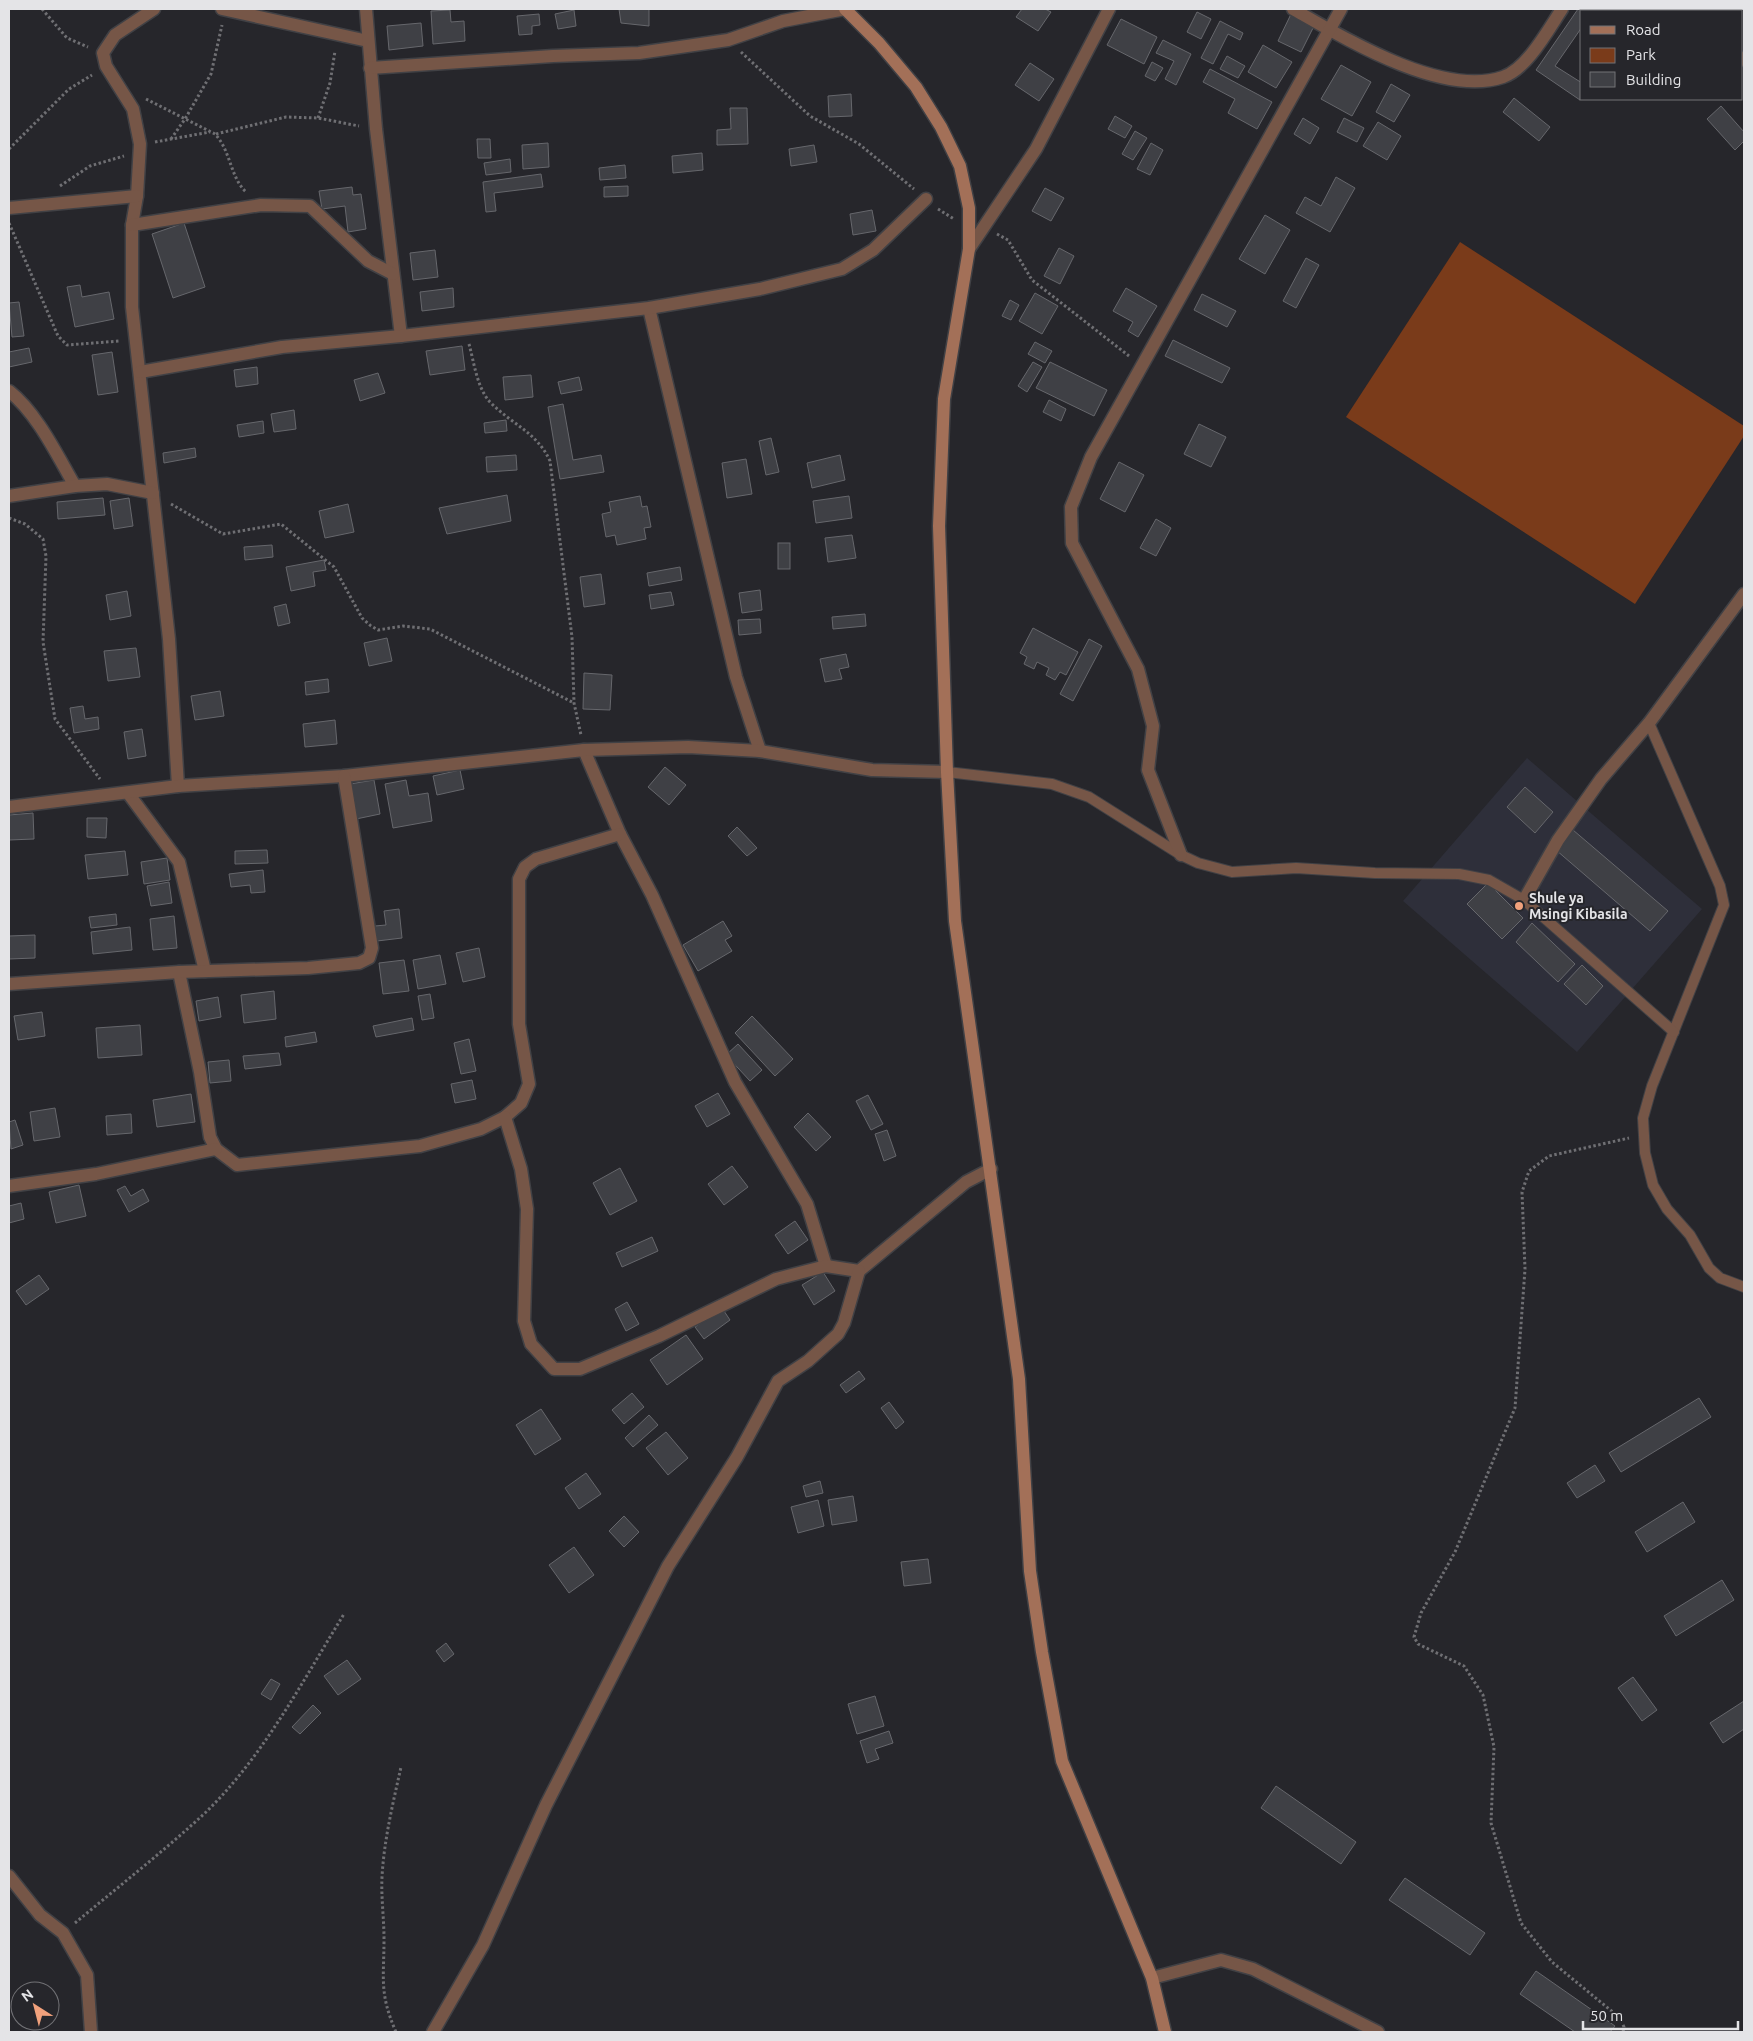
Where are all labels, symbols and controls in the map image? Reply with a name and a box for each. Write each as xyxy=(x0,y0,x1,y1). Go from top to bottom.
legend xyxy=(1580,10,1743,100)
text: Road xyxy=(1626,21,1661,38)
text: Park xyxy=(1626,46,1656,63)
text: Building xyxy=(1626,71,1681,88)
place label: Shule ya Msingi Kibasila xyxy=(1529,890,1627,922)
marker: Shule ya Msingi Kibasila xyxy=(1513,900,1525,912)
north arrow xyxy=(10,1981,60,2031)
text: N xyxy=(18,1986,36,2005)
scale bar xyxy=(1583,1998,1738,2030)
text: 50 m xyxy=(1590,2007,1623,2024)

